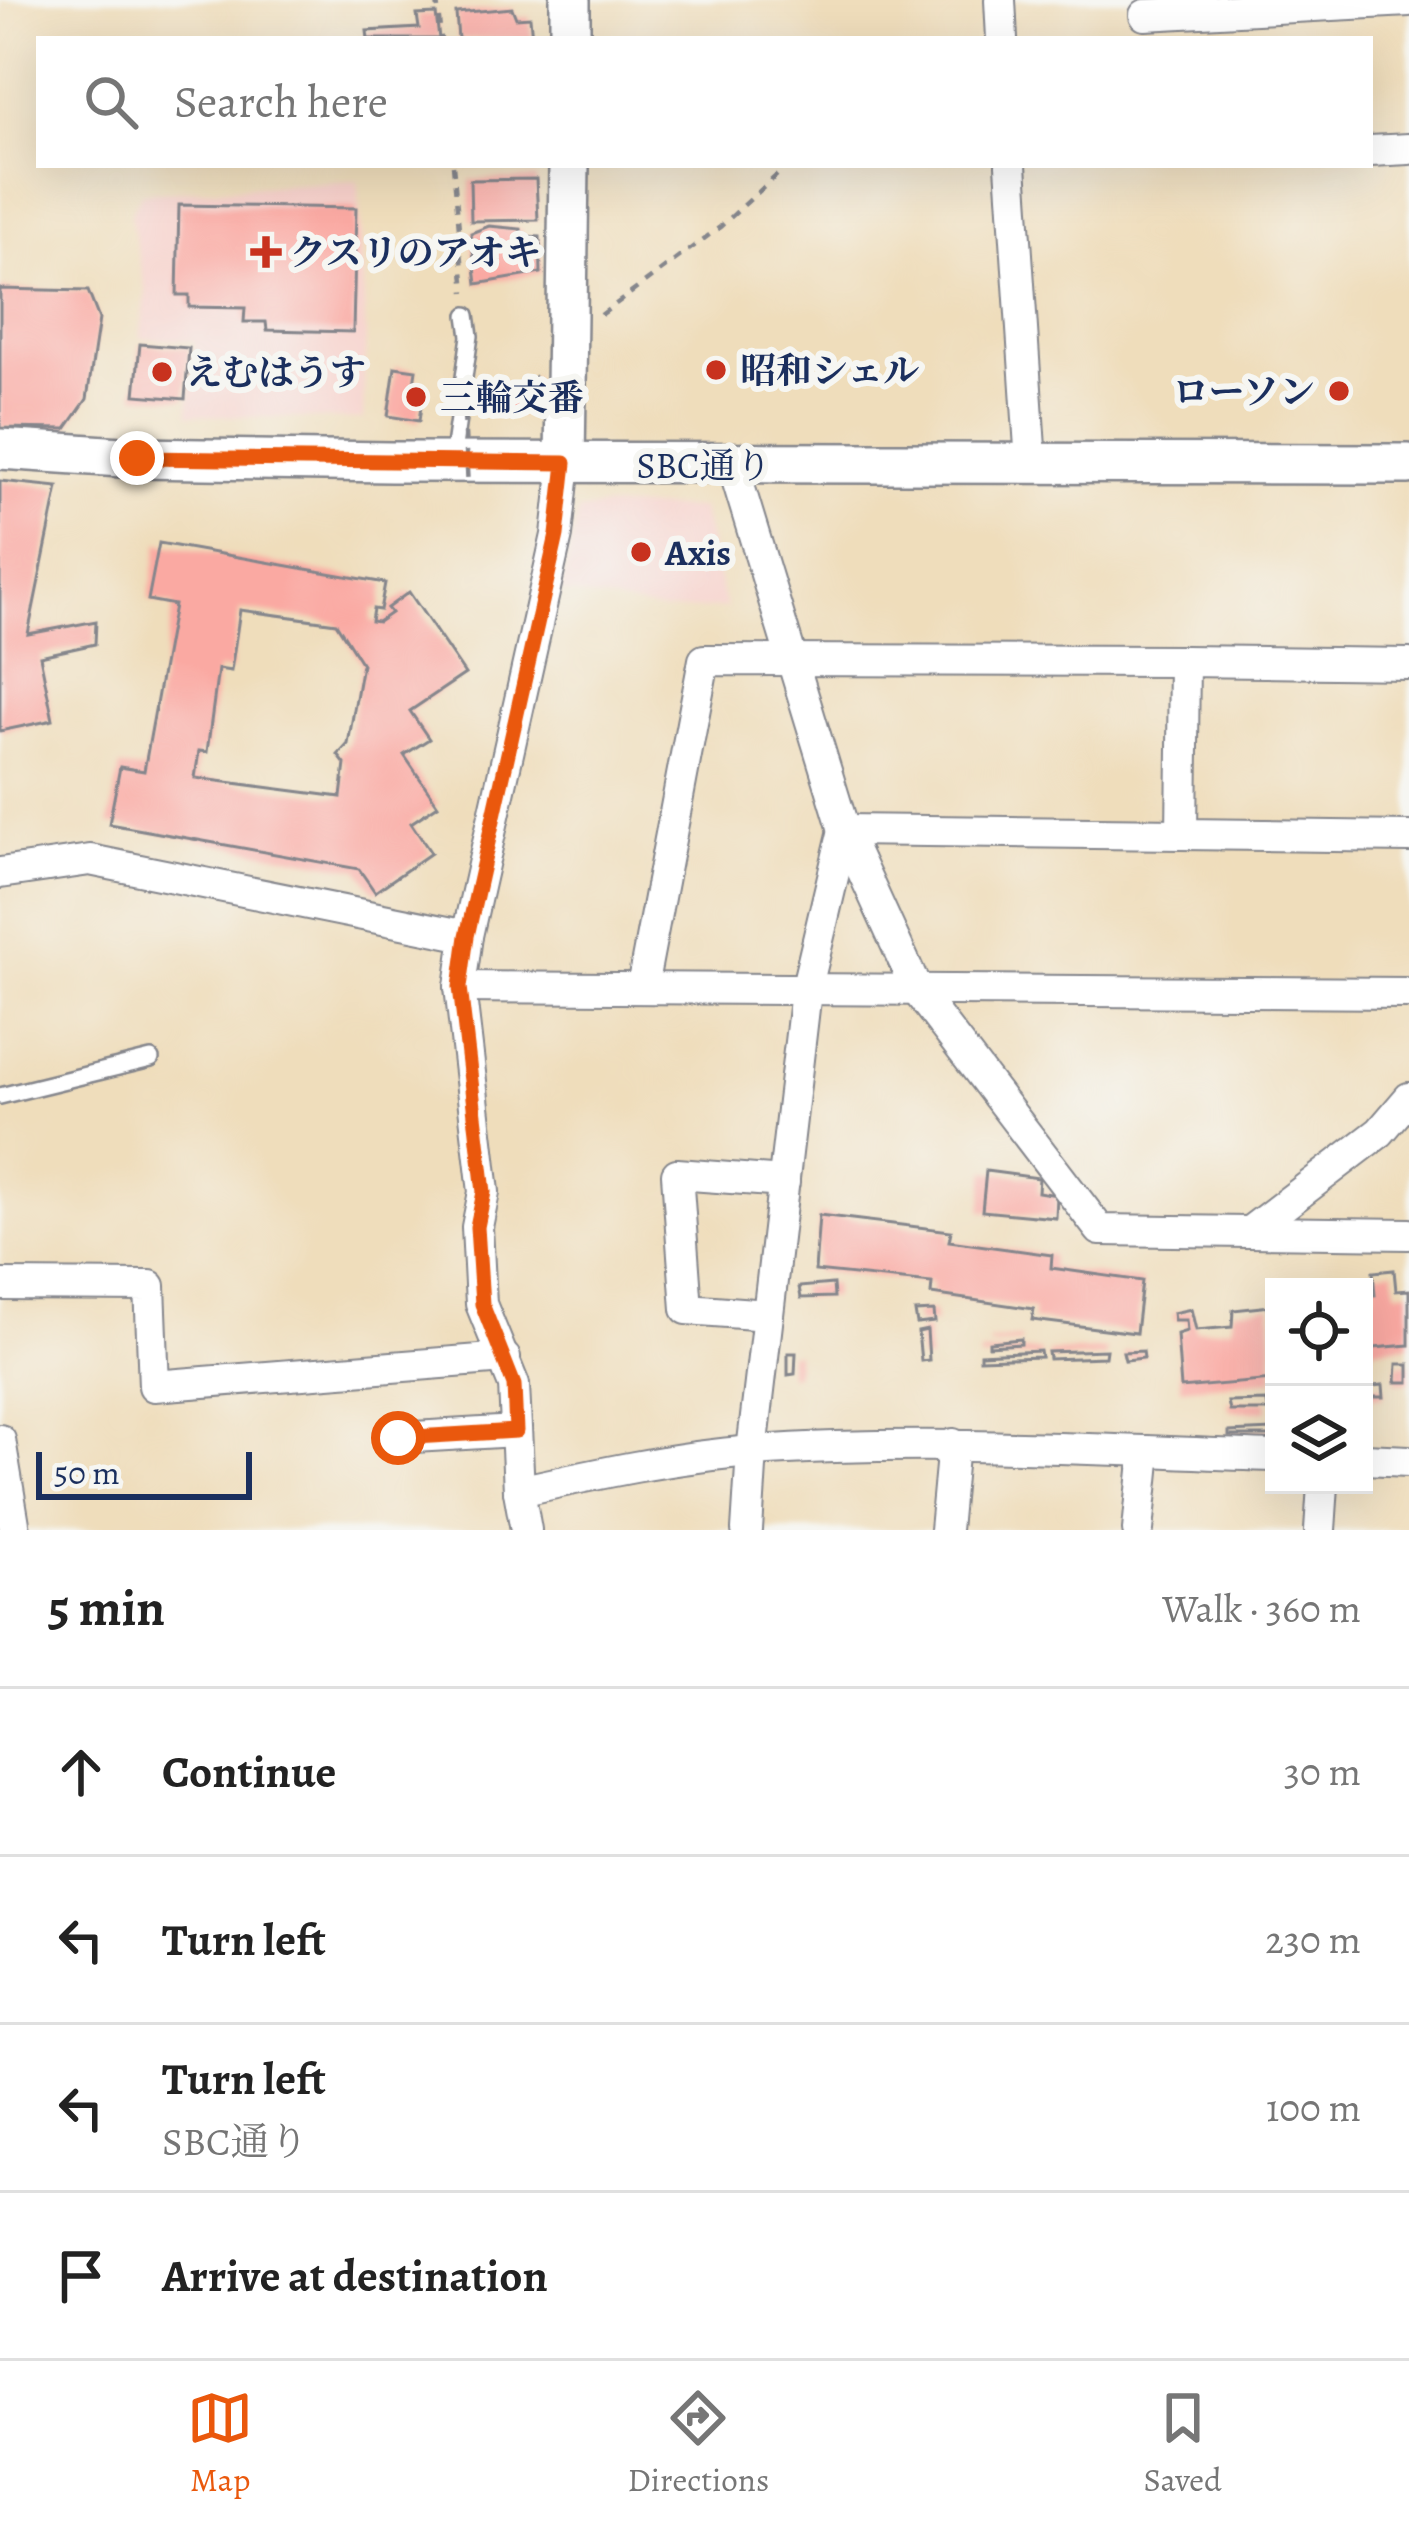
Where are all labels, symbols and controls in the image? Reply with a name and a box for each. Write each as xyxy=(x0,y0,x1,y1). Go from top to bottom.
search box xyxy=(36,36,1373,168)
icon: search xyxy=(78,69,144,135)
text: Search here xyxy=(174,71,388,133)
place label: クスリのアオキ xyxy=(290,228,541,277)
marker: クスリのアオキ xyxy=(253,239,279,265)
place label: 昭和シェル xyxy=(740,346,919,395)
place label: えむはうす xyxy=(186,348,366,397)
marker: 昭和シェル xyxy=(703,357,729,383)
marker: えむはうす xyxy=(149,359,175,385)
place label: ローソン xyxy=(1172,367,1315,416)
place label: 三輪交番 xyxy=(440,373,584,422)
marker: ローソン xyxy=(1326,378,1352,404)
marker: 三輪交番 xyxy=(403,384,429,410)
route end xyxy=(110,431,164,485)
street label: SBC通り xyxy=(636,441,772,490)
place label: Axis xyxy=(664,528,731,577)
marker: Axis xyxy=(628,539,654,565)
map controls xyxy=(1265,1278,1373,1494)
button: locate xyxy=(1265,1278,1373,1386)
button: layers xyxy=(1265,1386,1373,1494)
route start xyxy=(371,1411,425,1465)
scale bar xyxy=(36,1446,252,1499)
text: 50 m xyxy=(54,1450,120,1495)
text: 5 min xyxy=(48,1573,165,1643)
text: Walk · 360 m xyxy=(1162,1582,1361,1635)
icon: ahead xyxy=(48,1739,114,1805)
text: Continue xyxy=(162,1741,336,1803)
text: 30 m xyxy=(1284,1745,1361,1798)
icon: left xyxy=(48,1907,114,1973)
text: Turn left xyxy=(162,1909,326,1971)
text: 230 m xyxy=(1265,1913,1361,1966)
text: Turn left xyxy=(162,2048,326,2110)
icon: left xyxy=(48,2075,114,2141)
text: 100 m xyxy=(1266,2081,1361,2134)
text: SBC通り xyxy=(162,2115,308,2168)
icon: arrive xyxy=(48,2243,114,2309)
text: Arrive at destination xyxy=(162,2245,548,2307)
tab: Map xyxy=(187,2385,253,2502)
tab: Directions xyxy=(628,2385,769,2502)
tab: Saved xyxy=(1144,2385,1222,2502)

